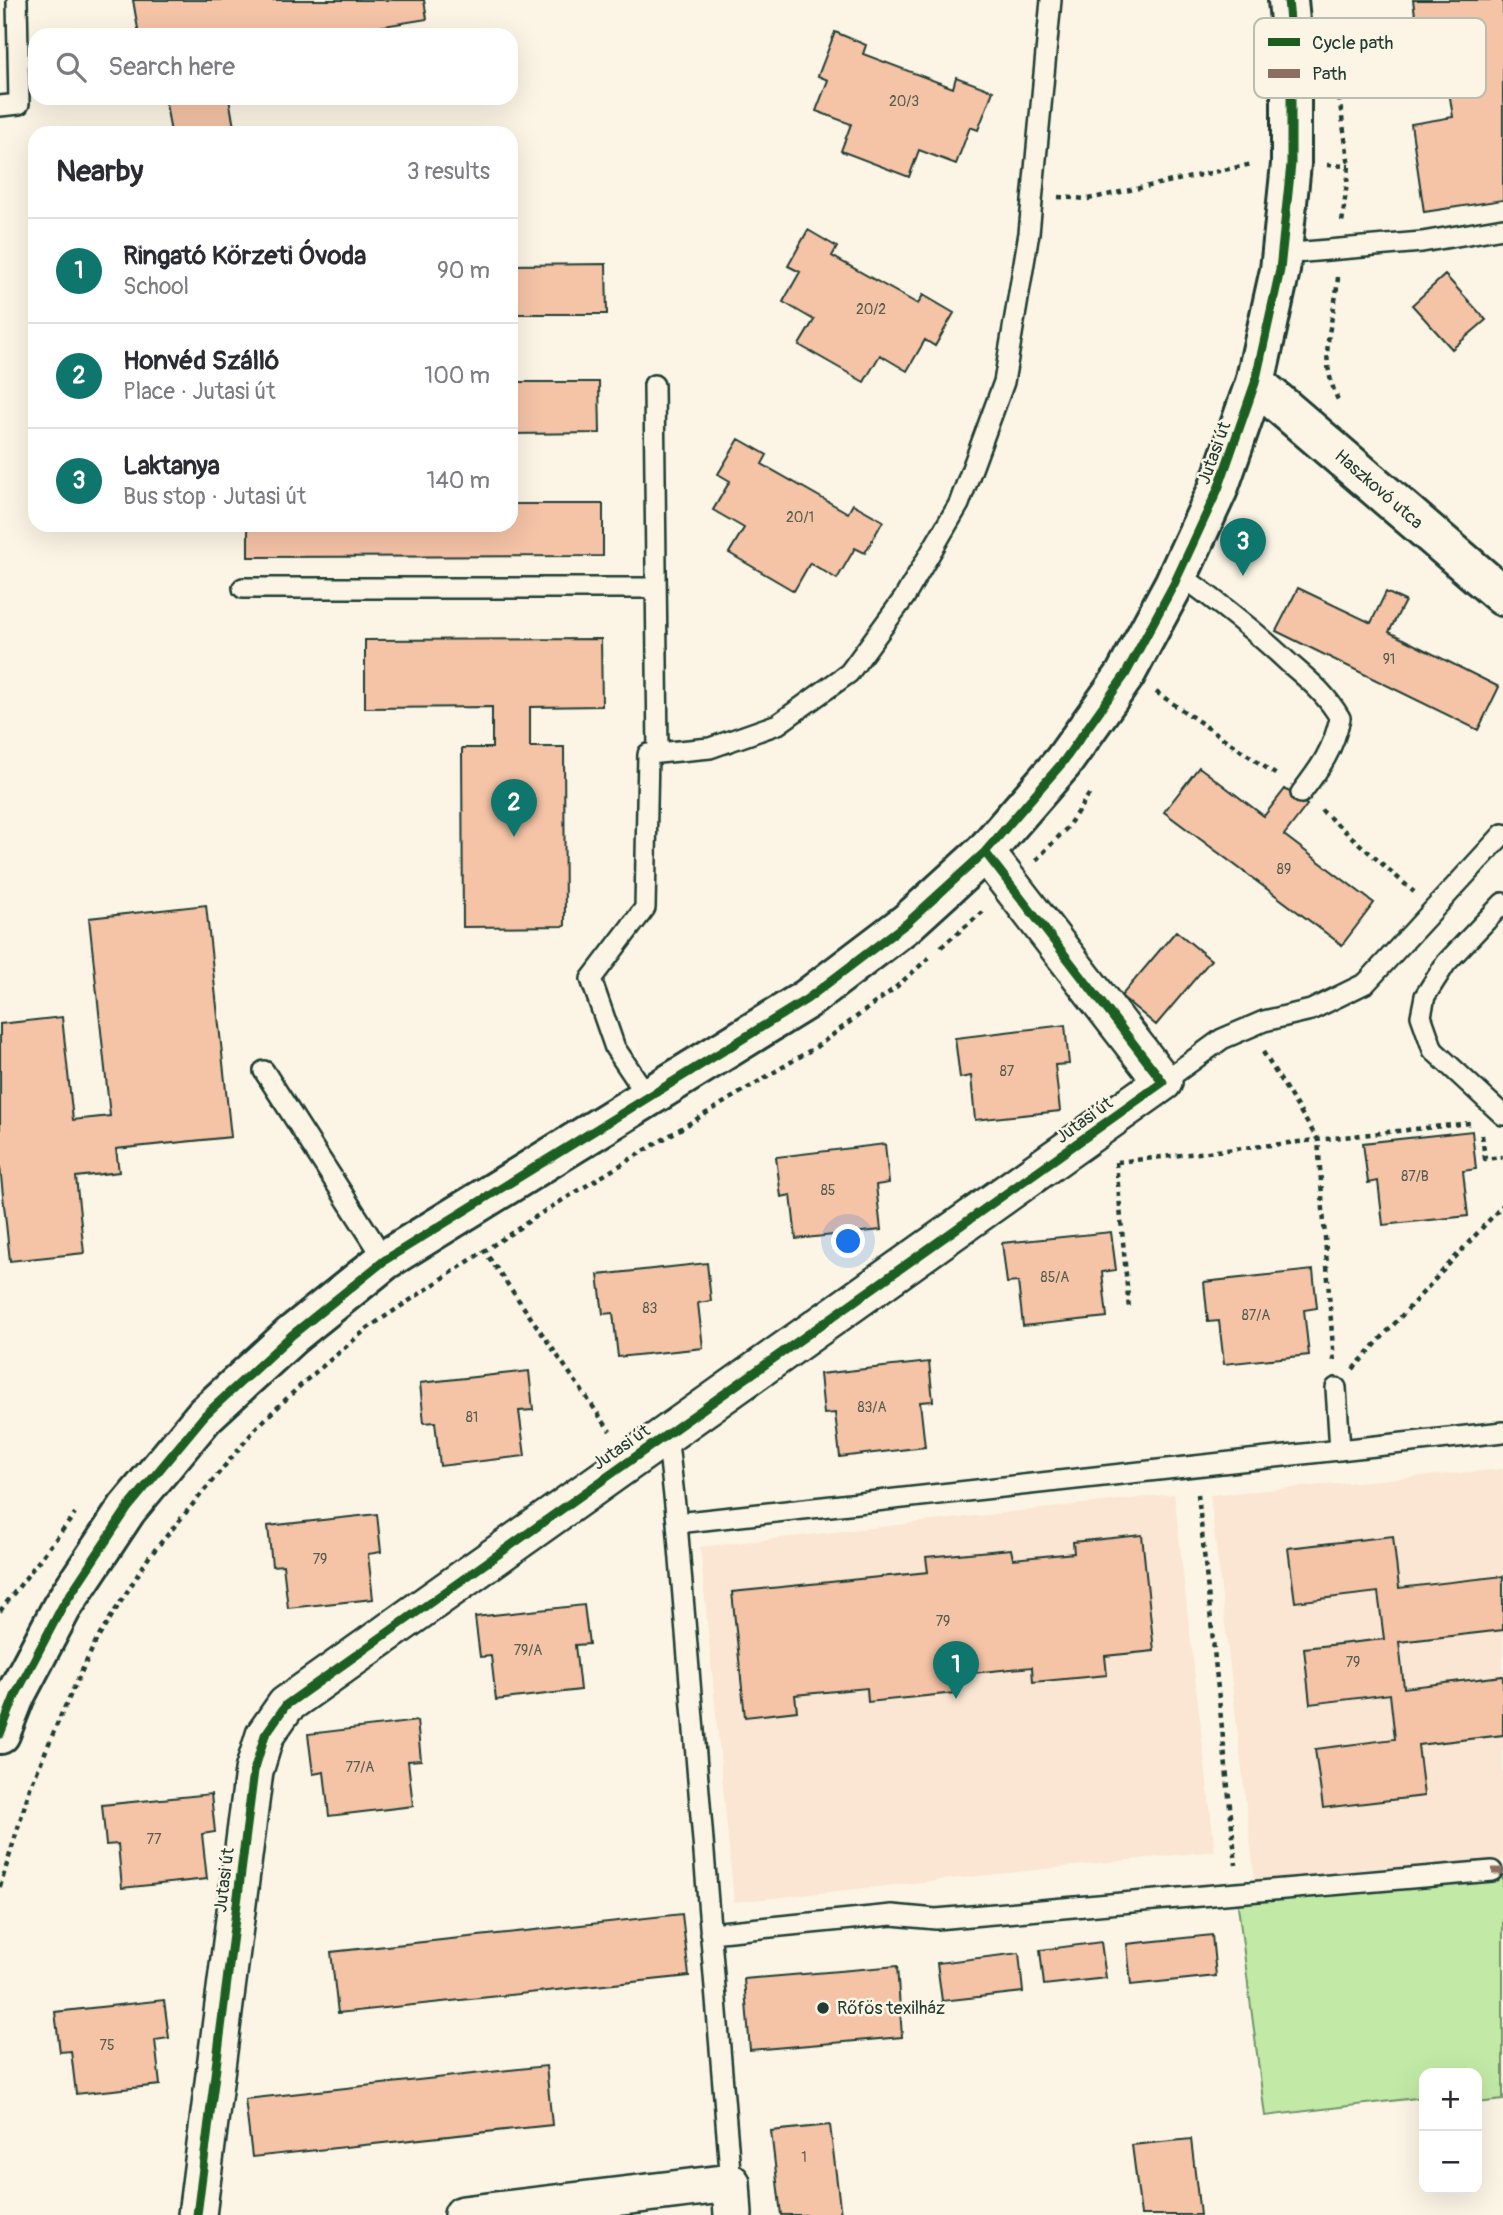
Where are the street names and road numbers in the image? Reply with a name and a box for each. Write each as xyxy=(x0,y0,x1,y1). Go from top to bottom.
street label: Jutasi út xyxy=(1193,418,1237,488)
street label: Haszkovó utca xyxy=(1330,445,1428,534)
street label: Jutasi út xyxy=(1051,1092,1118,1149)
street label: Jutasi út xyxy=(588,1419,655,1475)
street label: Jutasi út xyxy=(209,1846,240,1914)

